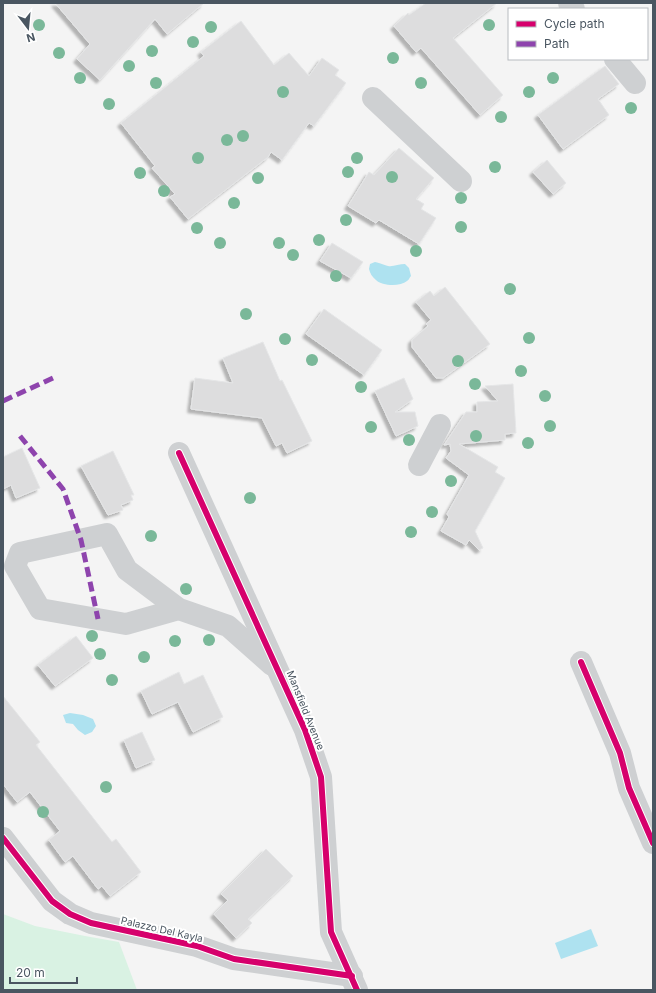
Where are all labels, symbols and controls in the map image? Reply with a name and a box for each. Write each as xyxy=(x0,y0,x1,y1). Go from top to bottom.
north arrow xyxy=(8,8,48,48)
legend xyxy=(508,8,648,60)
text: Cycle path xyxy=(544,16,605,31)
text: N xyxy=(25,30,37,45)
text: Path xyxy=(544,36,569,51)
street label: Mansfield Avenue xyxy=(285,669,327,751)
street label: Palazzo Del Kayla xyxy=(120,914,204,944)
scale bar xyxy=(10,959,77,985)
text: 20 m xyxy=(16,965,45,980)

